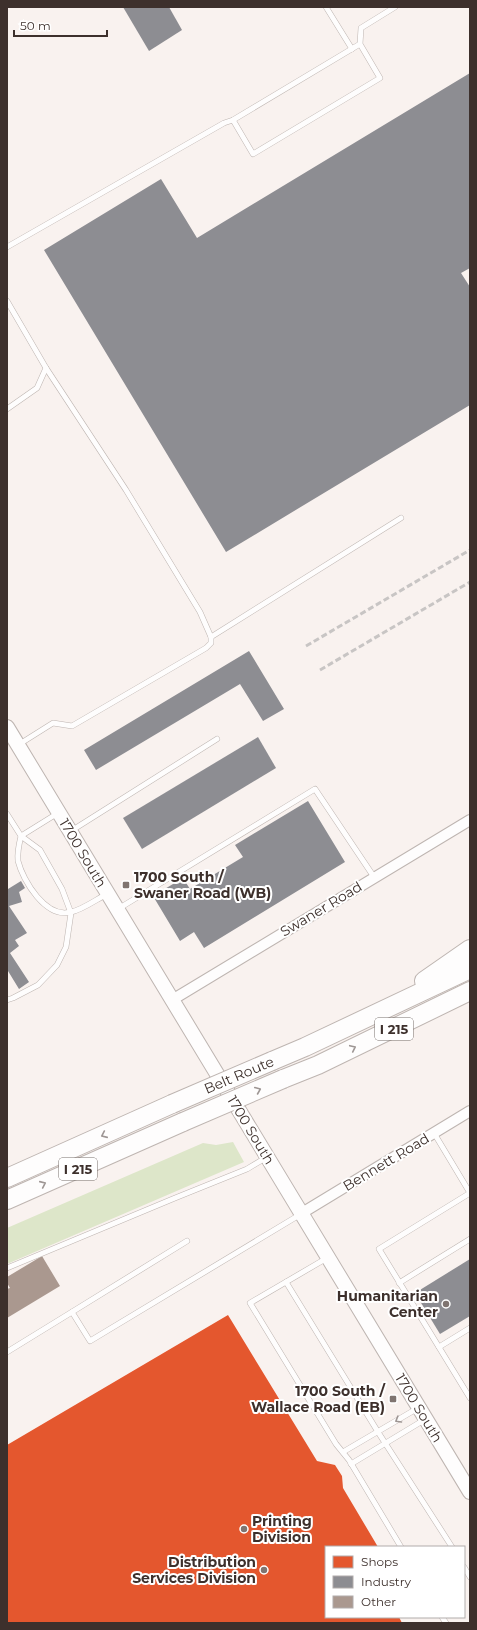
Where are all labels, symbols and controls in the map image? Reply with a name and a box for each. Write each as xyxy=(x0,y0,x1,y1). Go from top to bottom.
scale bar xyxy=(14,12,107,38)
text: 50 m xyxy=(20,18,51,33)
street label: 1700 South xyxy=(55,815,111,891)
place label: 1700 South / Swaner Road (WB) xyxy=(134,868,271,902)
street label: Swaner Road xyxy=(277,877,365,941)
marker: 1700 South / Swaner Road (WB) xyxy=(121,880,131,890)
road number: I 215 xyxy=(375,1018,413,1040)
one-way arrow xyxy=(349,1045,357,1053)
street label: Belt Route xyxy=(201,1052,277,1098)
one-way arrow xyxy=(253,1087,261,1095)
street label: 1700 South xyxy=(223,1092,279,1168)
street label: Bennett Road xyxy=(339,1129,433,1195)
one-way arrow xyxy=(100,1130,107,1138)
road number: I 215 xyxy=(59,1158,97,1180)
one-way arrow xyxy=(38,1181,46,1189)
place label: Humanitarian Center xyxy=(337,1287,438,1321)
marker: Humanitarian Center xyxy=(441,1299,451,1309)
street label: 1700 South xyxy=(391,1370,447,1446)
place label: 1700 South / Wallace Road (EB) xyxy=(251,1382,387,1416)
marker: 1700 South / Wallace Road (EB) xyxy=(388,1394,398,1404)
one-way arrow xyxy=(395,1415,402,1422)
place label: Printing Division xyxy=(252,1512,312,1546)
marker: Printing Division xyxy=(239,1524,249,1534)
legend xyxy=(325,1546,465,1618)
place label: Distribution Services Division xyxy=(132,1553,256,1587)
text: Shops xyxy=(361,1554,398,1569)
marker: Distribution Services Division xyxy=(259,1565,269,1575)
text: Industry xyxy=(361,1574,411,1589)
text: Other xyxy=(361,1594,396,1609)

